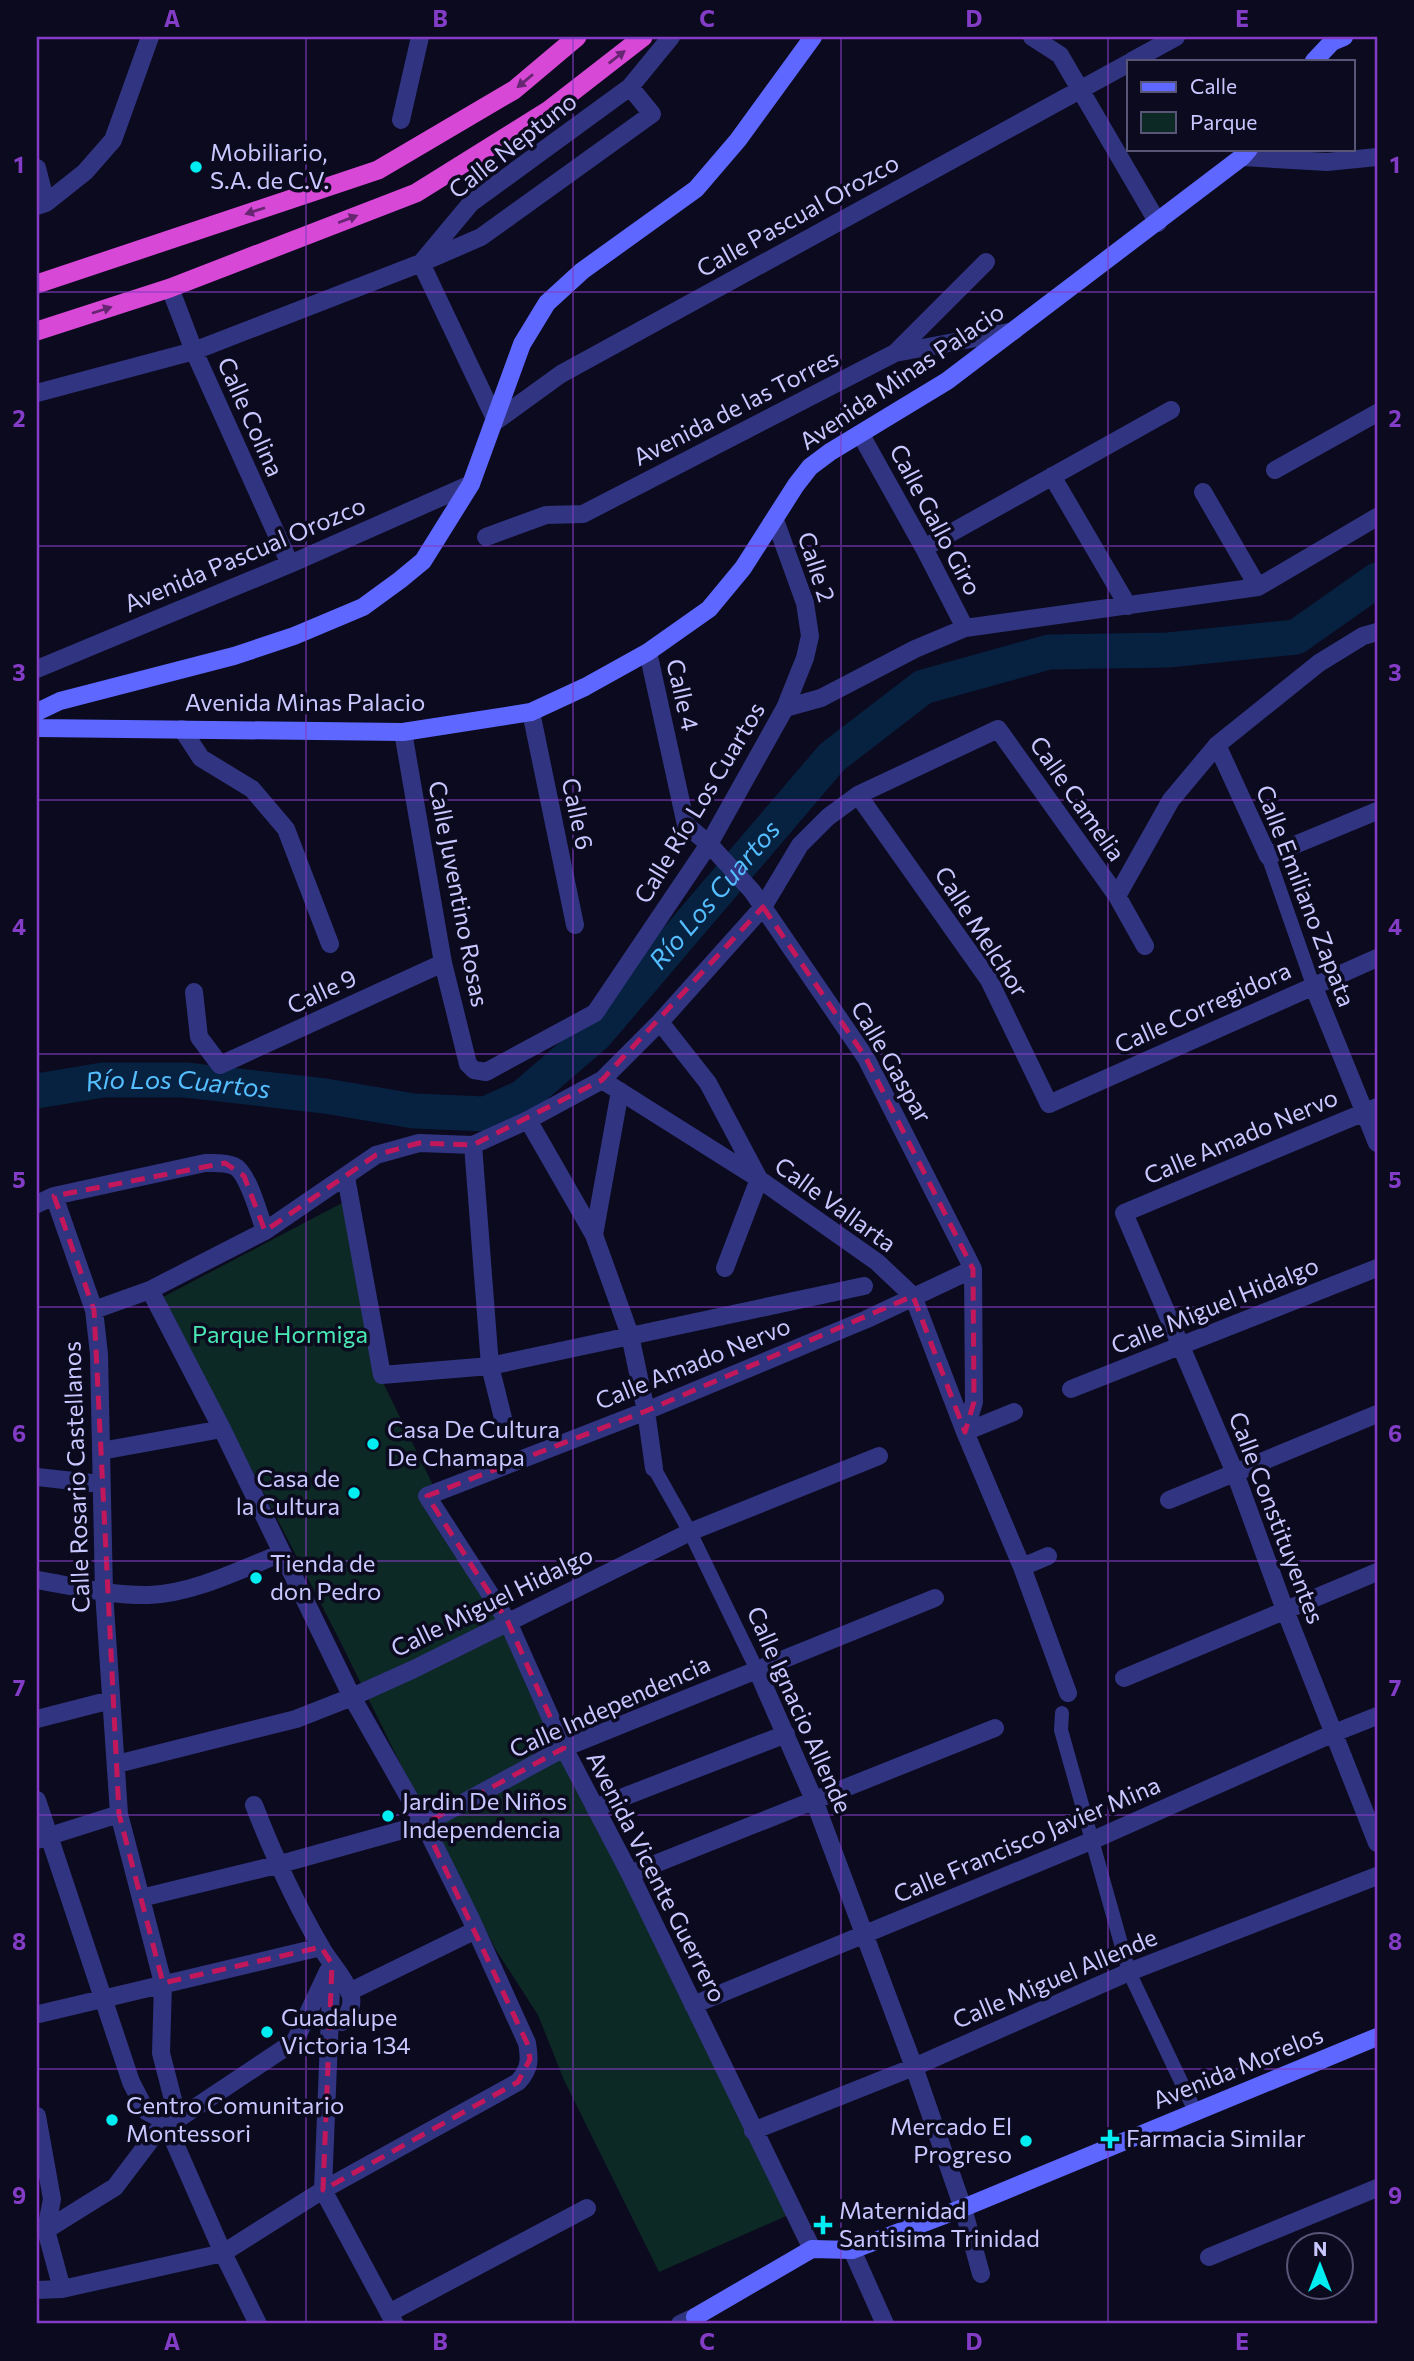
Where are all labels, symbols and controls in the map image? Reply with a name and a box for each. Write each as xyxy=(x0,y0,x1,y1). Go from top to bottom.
text: A xyxy=(164,4,181,32)
text: B xyxy=(432,4,448,32)
text: C xyxy=(699,4,715,32)
text: D xyxy=(966,4,983,32)
text: E xyxy=(1235,4,1249,32)
one-way arrow xyxy=(609,50,626,65)
legend xyxy=(1127,60,1354,150)
one-way arrow xyxy=(516,73,533,88)
text: Calle xyxy=(1190,73,1237,98)
street label: Calle Neptuno xyxy=(442,86,582,204)
text: Parque xyxy=(1190,109,1257,134)
place label: Mobiliario, S.A. de C.V. xyxy=(210,137,329,194)
street label: Calle Pascual Orozco xyxy=(691,147,903,282)
text: 1 xyxy=(14,150,24,178)
text: 1 xyxy=(1390,150,1400,178)
marker: Mobiliario, S.A. de C.V. xyxy=(188,159,204,175)
one-way arrow xyxy=(245,206,266,216)
one-way arrow xyxy=(337,214,358,225)
street label: Avenida Minas Palacio xyxy=(793,296,1009,455)
one-way arrow xyxy=(91,304,112,315)
street label: Avenida de las Torres xyxy=(628,342,843,471)
street label: Calle Colina xyxy=(212,352,291,481)
text: 2 xyxy=(12,404,26,432)
text: 2 xyxy=(1388,404,1402,432)
street label: Calle Gallo Giro xyxy=(884,439,988,600)
street label: Avenida Pascual Orozco xyxy=(119,490,369,618)
street label: Calle 2 xyxy=(793,528,842,605)
street label: Calle 4 xyxy=(661,656,706,733)
text: 3 xyxy=(12,658,26,686)
text: 3 xyxy=(1388,658,1402,686)
street label: Avenida Minas Palacio xyxy=(185,687,425,716)
street label: Calle Río Los Cuartos xyxy=(629,697,771,909)
street label: Calle Camelia xyxy=(1025,730,1132,866)
street label: Calle 6 xyxy=(557,775,600,852)
street label: Calle Juventino Rosas xyxy=(423,778,496,1009)
street label: Calle Emiliano Zapata xyxy=(1251,781,1362,1010)
water label: Río Los Cuartos xyxy=(643,813,787,975)
street label: Calle Melchor xyxy=(929,861,1035,1002)
text: 4 xyxy=(12,912,26,940)
text: 4 xyxy=(1388,912,1402,940)
street label: Calle Corregidora xyxy=(1110,955,1295,1059)
street label: Calle 9 xyxy=(282,962,361,1019)
street label: Calle Gaspar xyxy=(846,995,939,1128)
water label: Río Los Cuartos xyxy=(83,1063,272,1104)
street label: Calle Amado Nervo xyxy=(1139,1082,1342,1190)
street label: Calle Vallarta xyxy=(770,1150,902,1258)
text: 5 xyxy=(12,1165,26,1193)
text: 5 xyxy=(1388,1165,1402,1193)
street label: Calle Miguel Hidalgo xyxy=(1106,1250,1322,1359)
street label: Calle Amado Nervo xyxy=(591,1310,794,1415)
park label: Parque Hormiga xyxy=(192,1319,368,1348)
street label: Calle Rosario Castellanos xyxy=(56,1341,95,1613)
street label: Calle Constituyentes xyxy=(1224,1407,1331,1628)
place label: Casa De Cultura De Chamapa xyxy=(387,1414,560,1471)
text: 6 xyxy=(12,1419,26,1447)
text: 6 xyxy=(1388,1419,1402,1447)
marker: Casa De Cultura De Chamapa xyxy=(365,1436,381,1452)
place label: Casa de la Cultura xyxy=(236,1463,340,1520)
marker: Casa de la Cultura xyxy=(346,1485,362,1501)
street label: Calle Miguel Hidalgo xyxy=(386,1539,597,1662)
place label: Tienda de don Pedro xyxy=(270,1548,381,1605)
marker: Tienda de don Pedro xyxy=(248,1570,264,1586)
street label: Calle Ignacio Allende xyxy=(742,1602,859,1817)
street label: Calle Independencia xyxy=(504,1648,714,1763)
text: 7 xyxy=(13,1673,25,1701)
text: 7 xyxy=(1389,1673,1401,1701)
street label: Avenida Vicente Guerrero xyxy=(581,1746,733,2007)
street label: Calle Francisco Javier Mina xyxy=(889,1769,1164,1908)
place label: Jardin De Niños Independencia xyxy=(402,1786,567,1843)
marker: Jardin De Niños Independencia xyxy=(380,1808,396,1824)
street label: Calle Miguel Allende xyxy=(948,1921,1161,2034)
text: 8 xyxy=(12,1927,26,1955)
text: 8 xyxy=(1388,1927,1402,1955)
place label: Guadalupe Victoria 134 xyxy=(281,2002,411,2059)
street label: Avenida Morelos xyxy=(1148,2019,1327,2114)
marker: Guadalupe Victoria 134 xyxy=(259,2024,275,2040)
place label: Centro Comunitario Montessori xyxy=(126,2090,344,2147)
place label: Mercado El Progreso xyxy=(890,2111,1012,2168)
marker: Centro Comunitario Montessori xyxy=(104,2112,120,2128)
place label: Farmacia Similar xyxy=(1126,2123,1306,2152)
marker: Farmacia Similar xyxy=(1100,2129,1120,2149)
marker: Mercado El Progreso xyxy=(1018,2133,1034,2149)
text: 9 xyxy=(12,2181,26,2209)
text: 9 xyxy=(1388,2181,1402,2209)
place label: Maternidad Santisima Trinidad xyxy=(839,2195,1040,2252)
marker: Maternidad Santisima Trinidad xyxy=(813,2215,833,2235)
north arrow xyxy=(1284,2232,1354,2302)
text: N xyxy=(1313,2237,1327,2260)
text: A xyxy=(164,2327,181,2355)
text: B xyxy=(432,2327,448,2355)
text: C xyxy=(699,2327,715,2355)
text: D xyxy=(966,2327,983,2355)
text: E xyxy=(1235,2327,1249,2355)

